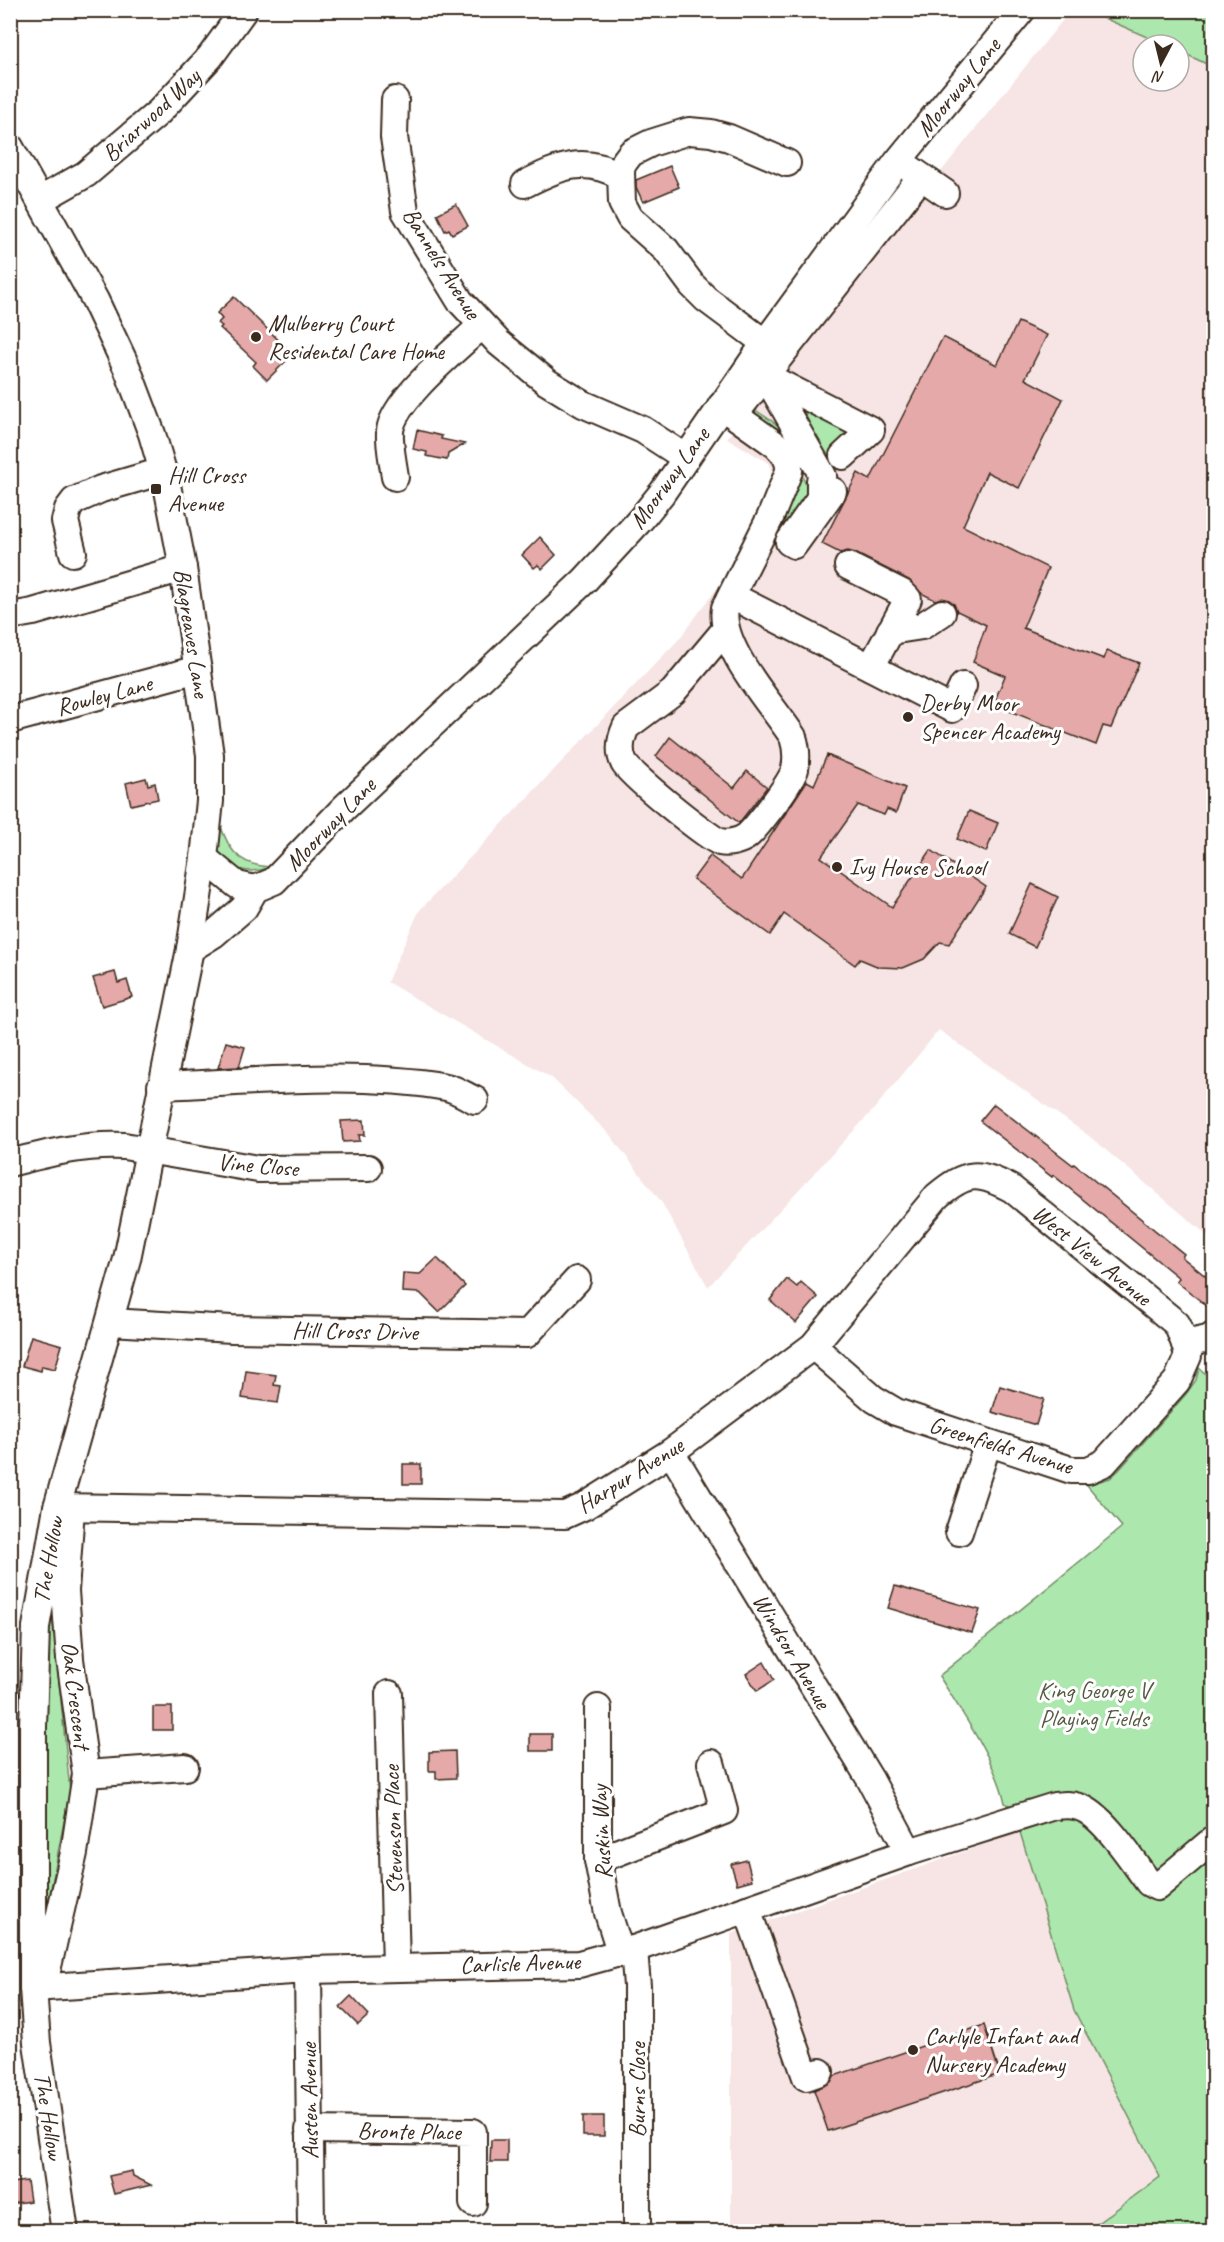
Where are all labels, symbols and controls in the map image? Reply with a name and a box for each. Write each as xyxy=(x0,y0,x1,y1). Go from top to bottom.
street label: Moorway Lane xyxy=(909,30,1008,142)
north arrow xyxy=(1131,33,1191,93)
street label: Briarwood Way xyxy=(96,61,208,168)
text: N xyxy=(1150,66,1165,87)
street label: Bannels Avenue xyxy=(396,202,489,326)
place label: Mulberry Court Residental Care Home xyxy=(268,308,446,366)
marker: Mulberry Court Residental Care Home xyxy=(249,330,263,344)
street label: Moorway Lane xyxy=(622,420,717,535)
place label: Hill Cross Avenue xyxy=(168,460,247,518)
marker: Hill Cross Avenue xyxy=(149,482,163,496)
street label: Blagreaves Lane xyxy=(167,566,217,702)
street label: Rowley Lane xyxy=(53,667,157,722)
place label: Derby Moor Spencer Academy xyxy=(920,688,1062,746)
marker: Derby Moor Spencer Academy xyxy=(901,710,915,724)
street label: Moorway Lane xyxy=(278,769,383,877)
place label: Ivy House School xyxy=(849,852,989,882)
marker: Ivy House School xyxy=(830,860,844,874)
street label: Vine Close xyxy=(216,1147,302,1184)
street label: West View Avenue xyxy=(1026,1198,1159,1314)
street label: Hill Cross Drive xyxy=(292,1315,420,1347)
street label: Greenfields Avenue xyxy=(926,1409,1078,1482)
street label: Harpur Avenue xyxy=(571,1429,691,1520)
street label: The Hollow xyxy=(26,1513,71,1606)
street label: Windsor Avenue xyxy=(746,1588,839,1716)
street label: Oak Crescent xyxy=(55,1640,98,1753)
park label: King George V Playing Fields xyxy=(1038,1675,1155,1733)
street label: Stevenson Place xyxy=(376,1762,410,1895)
street label: Ruskin Way xyxy=(583,1782,618,1880)
street label: Carlisle Avenue xyxy=(459,1946,583,1980)
place label: Carlyle Infant and Nursery Academy xyxy=(925,2021,1081,2079)
street label: Austen Avenue xyxy=(293,2040,325,2159)
street label: Burns Close xyxy=(622,2040,652,2137)
marker: Carlyle Infant and Nursery Academy xyxy=(906,2043,920,2057)
street label: The Hollow xyxy=(27,2071,71,2163)
street label: Bronte Place xyxy=(357,2115,463,2147)

